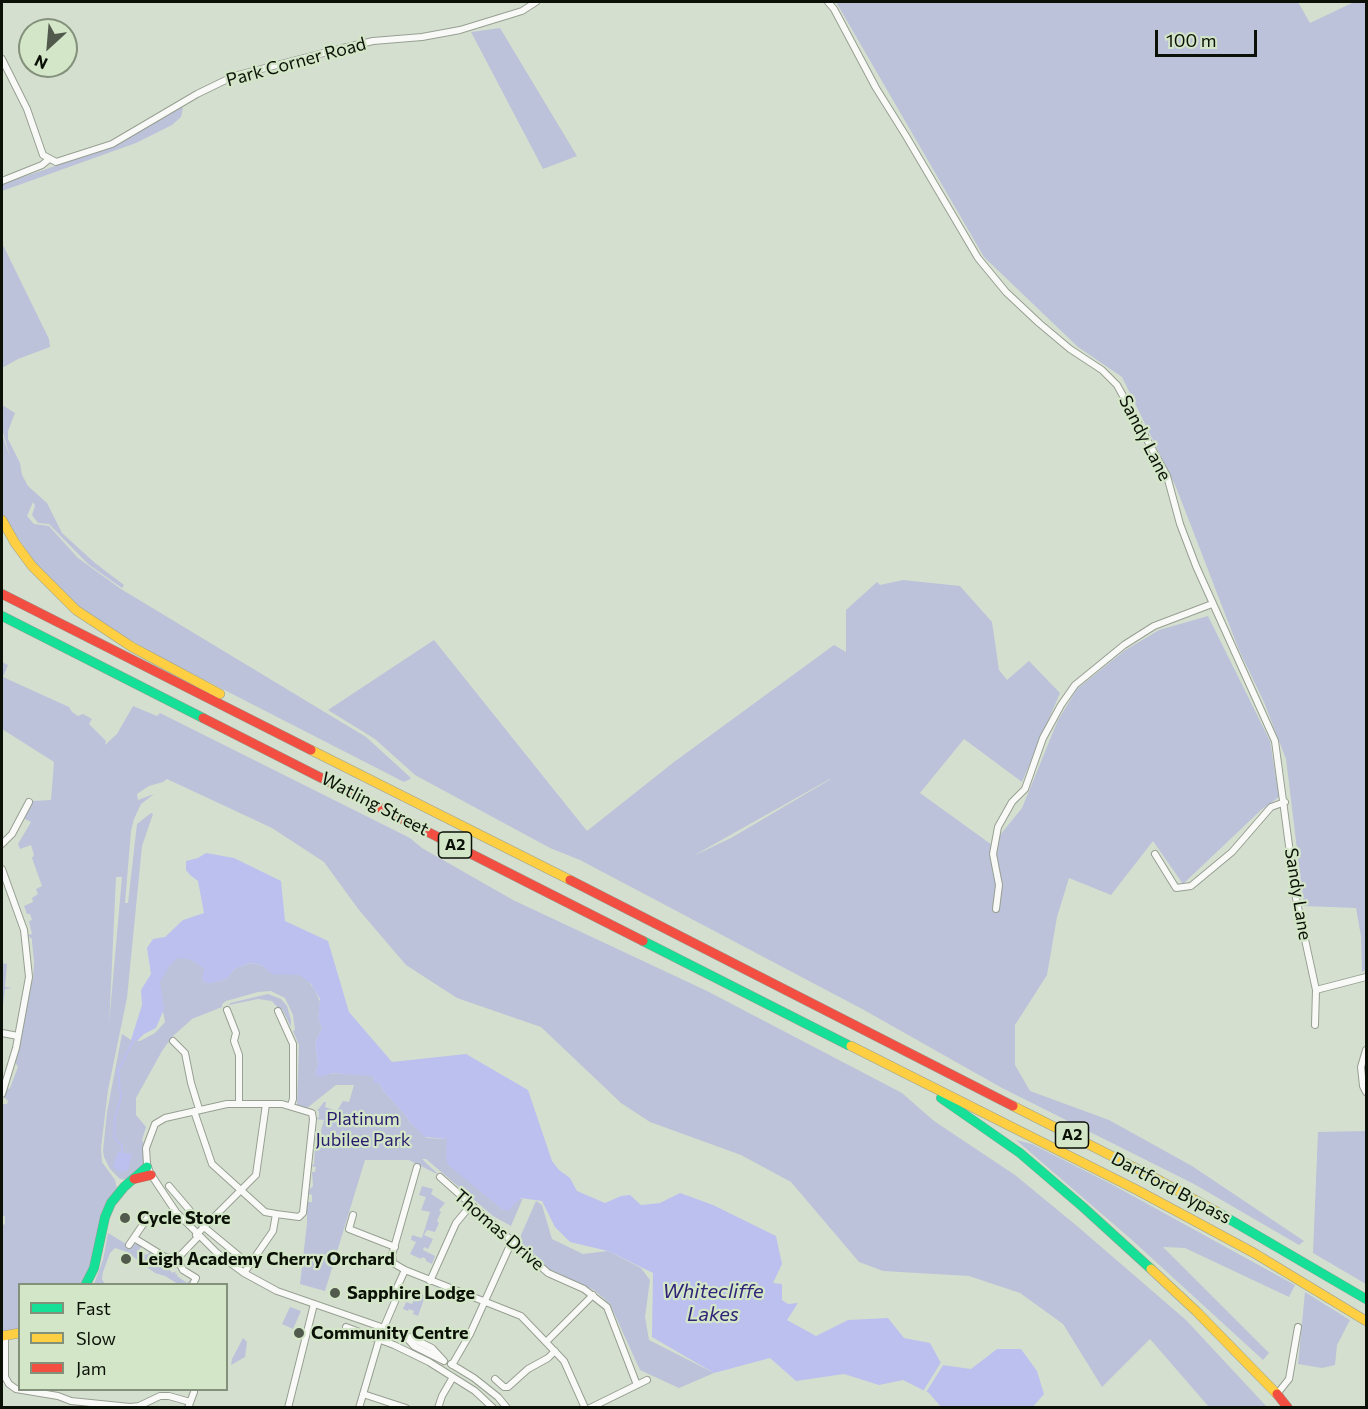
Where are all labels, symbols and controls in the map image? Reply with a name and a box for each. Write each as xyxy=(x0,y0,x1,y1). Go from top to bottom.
north arrow xyxy=(18,18,78,78)
scale bar xyxy=(1158,18,1260,56)
text: 100 m xyxy=(1166,29,1216,51)
street label: Park Corner Road xyxy=(224,33,368,91)
text: N xyxy=(31,52,50,74)
street label: Sandy Lane xyxy=(1114,392,1176,484)
street label: Watling Street xyxy=(318,768,432,840)
road number: A2 xyxy=(438,832,472,858)
street label: Sandy Lane xyxy=(1280,846,1316,942)
park label: Platinum Jubilee Park xyxy=(315,1108,411,1150)
road number: A2 xyxy=(1056,1122,1088,1148)
street label: Dartford Bypass xyxy=(1107,1147,1235,1229)
street label: Thomas Drive xyxy=(449,1185,549,1275)
place label: Cycle Store xyxy=(137,1207,231,1229)
marker: Cycle Store xyxy=(118,1211,132,1225)
place label: Leigh Academy Cherry Orchard xyxy=(138,1248,395,1270)
marker: Leigh Academy Cherry Orchard xyxy=(119,1252,133,1266)
water label: Whitecliffe Lakes xyxy=(662,1279,764,1326)
place label: Sapphire Lodge xyxy=(347,1282,475,1304)
legend xyxy=(18,1283,228,1391)
marker: Sapphire Lodge xyxy=(328,1286,342,1300)
text: Fast xyxy=(76,1297,111,1319)
place label: Community Centre xyxy=(311,1322,469,1344)
marker: Community Centre xyxy=(292,1326,306,1340)
text: Slow xyxy=(76,1327,116,1349)
text: Jam xyxy=(76,1357,106,1379)

